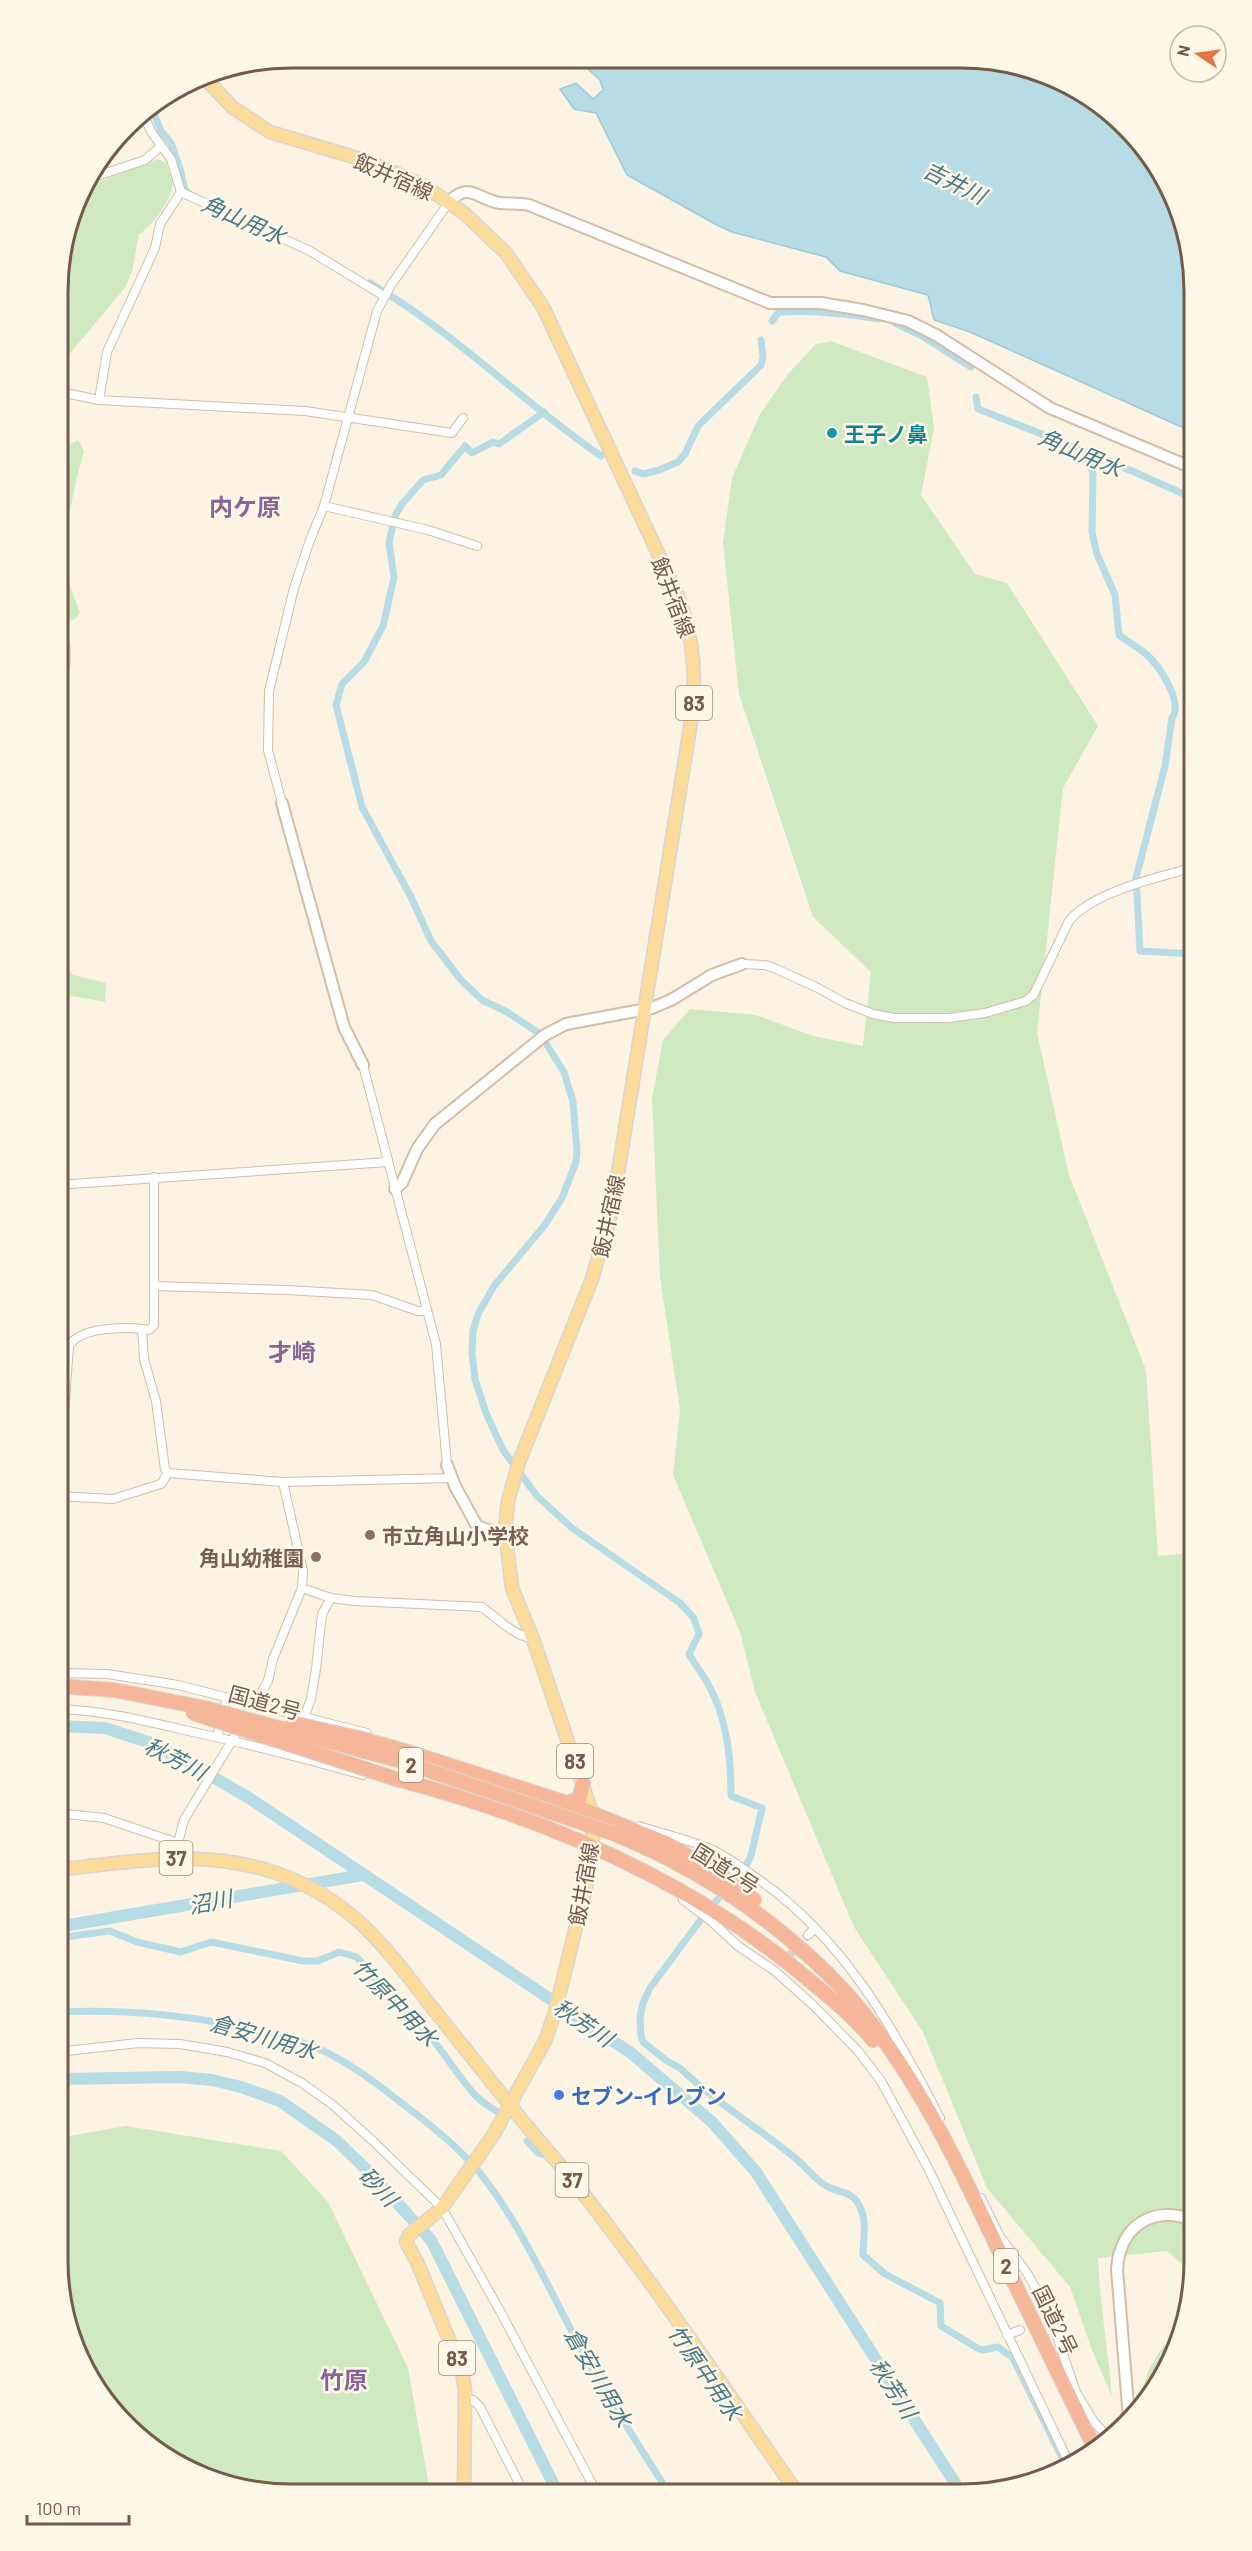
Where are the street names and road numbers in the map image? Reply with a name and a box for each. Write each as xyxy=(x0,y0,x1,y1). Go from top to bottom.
street label: 飯井宿線 xyxy=(351,147,437,205)
street label: 飯井宿線 xyxy=(647,553,701,641)
road number: 83 xyxy=(676,686,712,720)
street label: 飯井宿線 xyxy=(587,1172,629,1260)
street label: 国道2号 xyxy=(226,1680,304,1724)
road number: 83 xyxy=(557,1744,593,1778)
road number: 2 xyxy=(399,1748,423,1782)
street label: 国道2号 xyxy=(688,1838,764,1898)
street label: 飯井宿線 xyxy=(563,1840,603,1928)
road number: 37 xyxy=(160,1841,192,1875)
road number: 37 xyxy=(556,2163,588,2197)
road number: 2 xyxy=(994,2249,1018,2283)
street label: 国道2号 xyxy=(1028,2281,1084,2359)
road number: 83 xyxy=(439,2341,475,2375)

